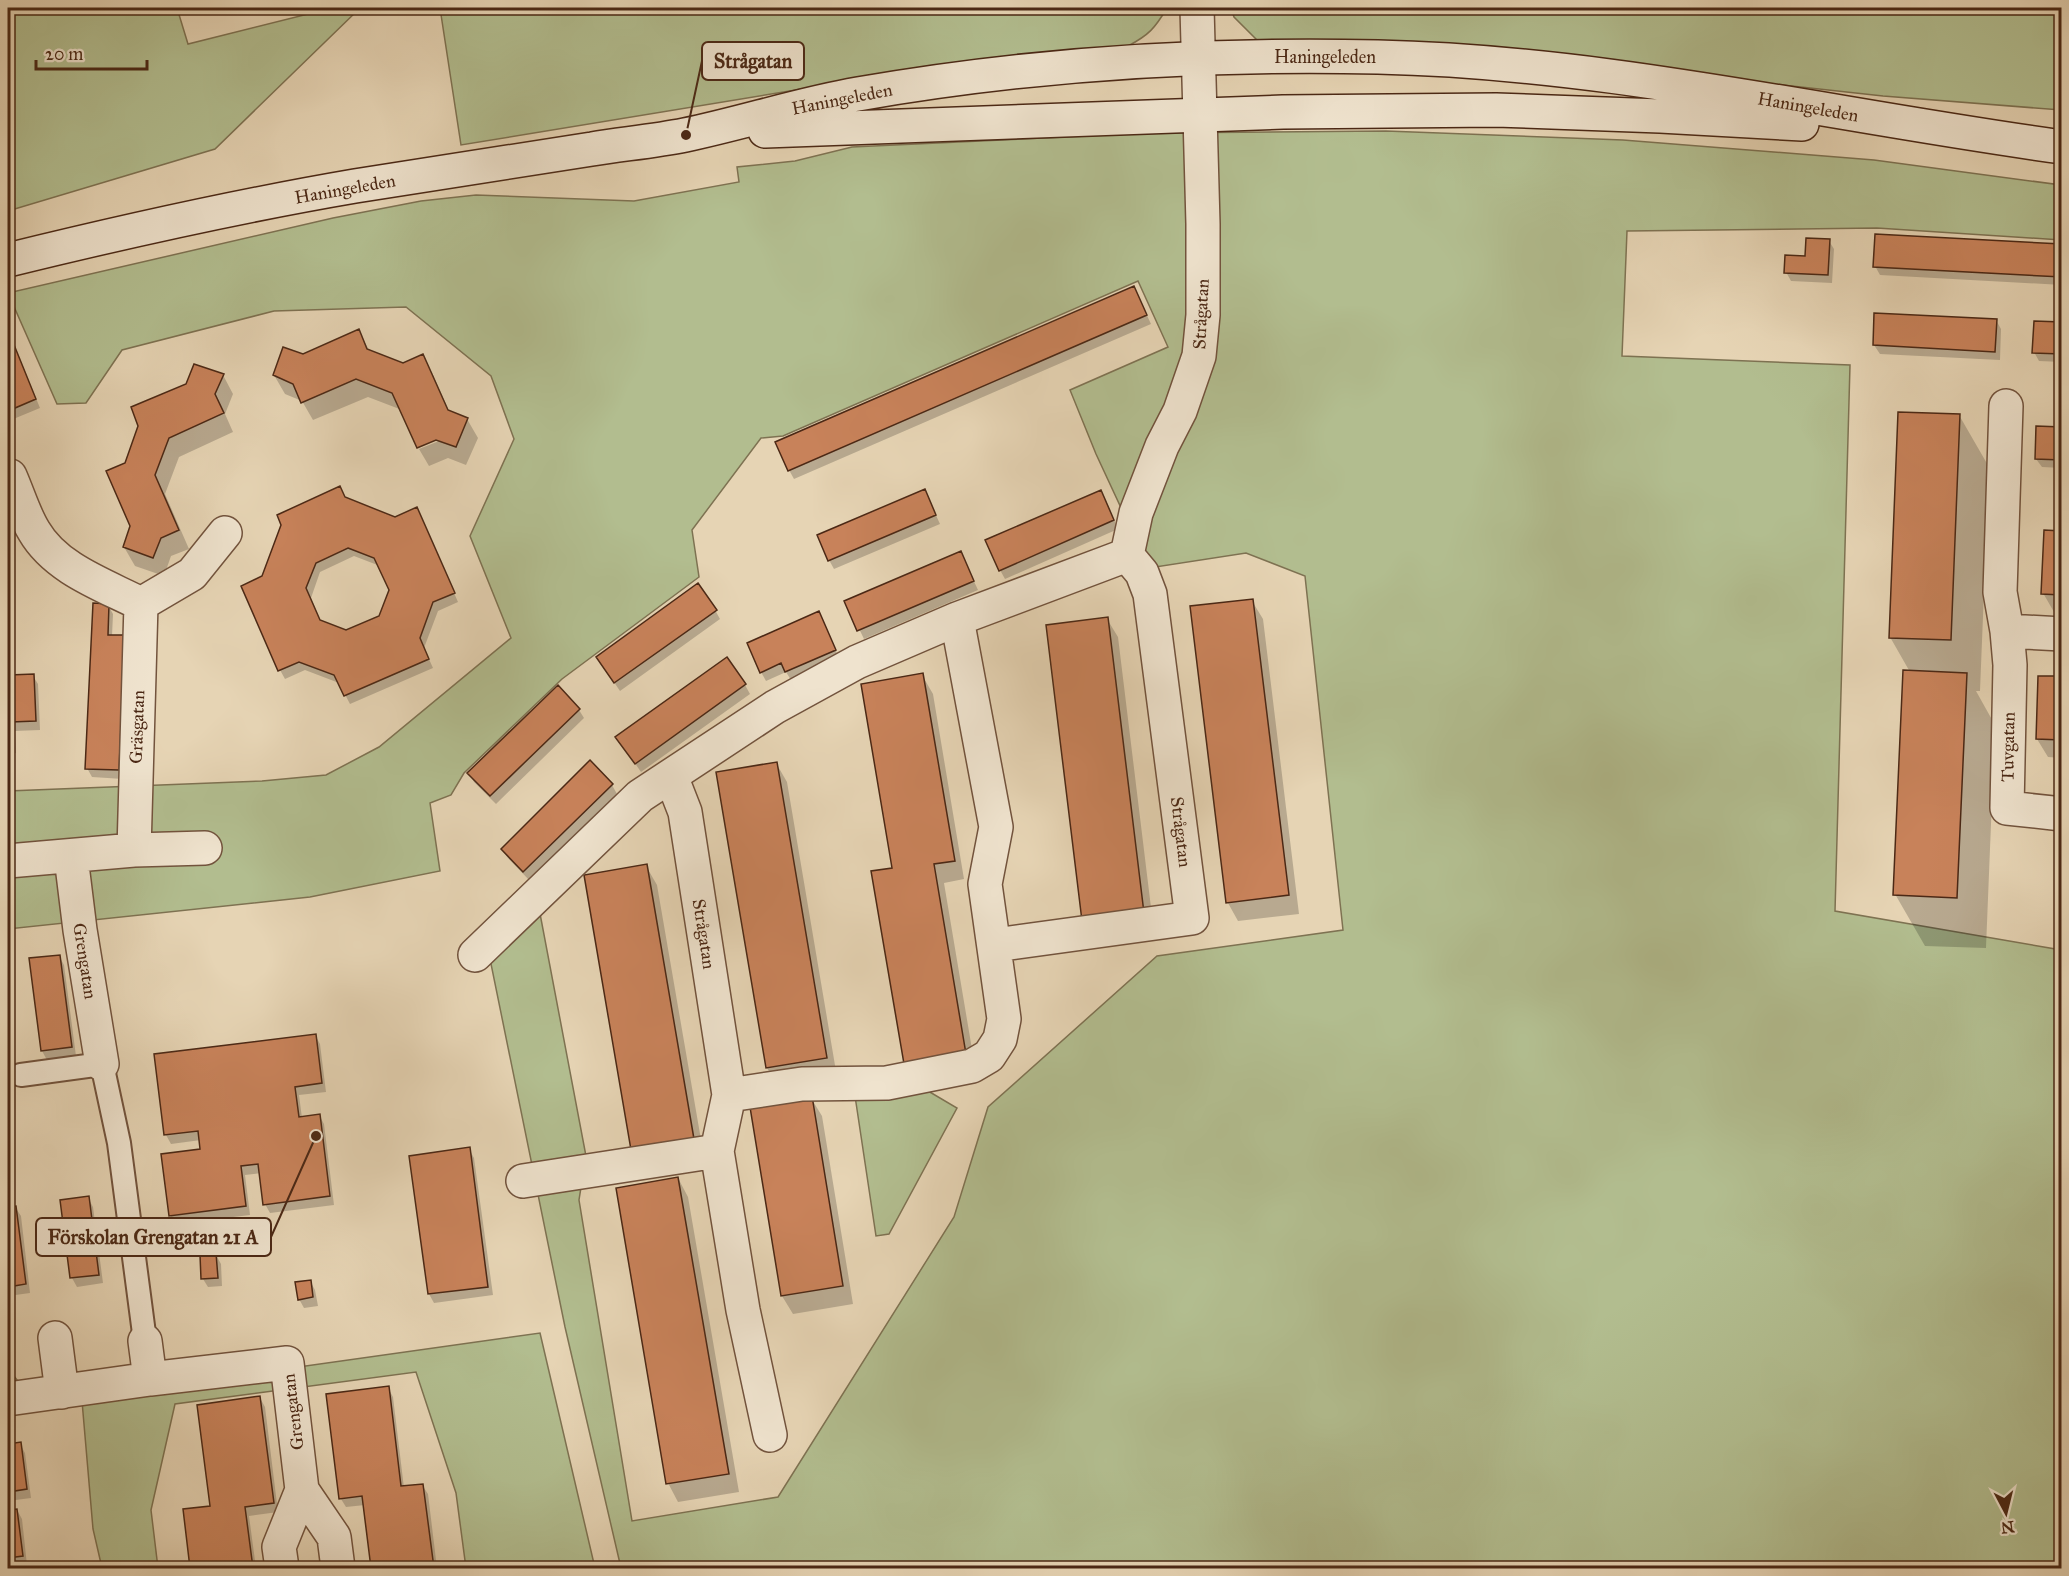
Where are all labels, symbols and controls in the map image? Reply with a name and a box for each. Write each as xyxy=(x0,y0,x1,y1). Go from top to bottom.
scale bar xyxy=(36,33,147,71)
callout: Strågatan xyxy=(702,42,804,80)
text: 20 m xyxy=(45,43,83,65)
street label: Haningeleden xyxy=(1274,46,1376,69)
text: Strågatan xyxy=(714,49,793,74)
street label: Haningeleden xyxy=(790,78,895,121)
street label: Haningeleden xyxy=(1756,87,1860,128)
street label: Haningeleden xyxy=(293,169,398,210)
street label: Strågatan xyxy=(1188,278,1215,350)
street label: Gräsgatan xyxy=(125,689,150,764)
street label: Tuvgatan xyxy=(1996,712,2021,782)
street label: Strågatan xyxy=(1165,796,1196,869)
street label: Strågatan xyxy=(687,897,720,971)
street label: Grengatan xyxy=(67,921,102,1001)
callout: Förskolan Grengatan 21 A xyxy=(36,1218,271,1256)
text: Förskolan Grengatan 21 A xyxy=(47,1225,259,1250)
street label: Grengatan xyxy=(277,1372,310,1451)
north arrow xyxy=(1976,1483,2036,1543)
text: N xyxy=(1999,1517,2016,1538)

